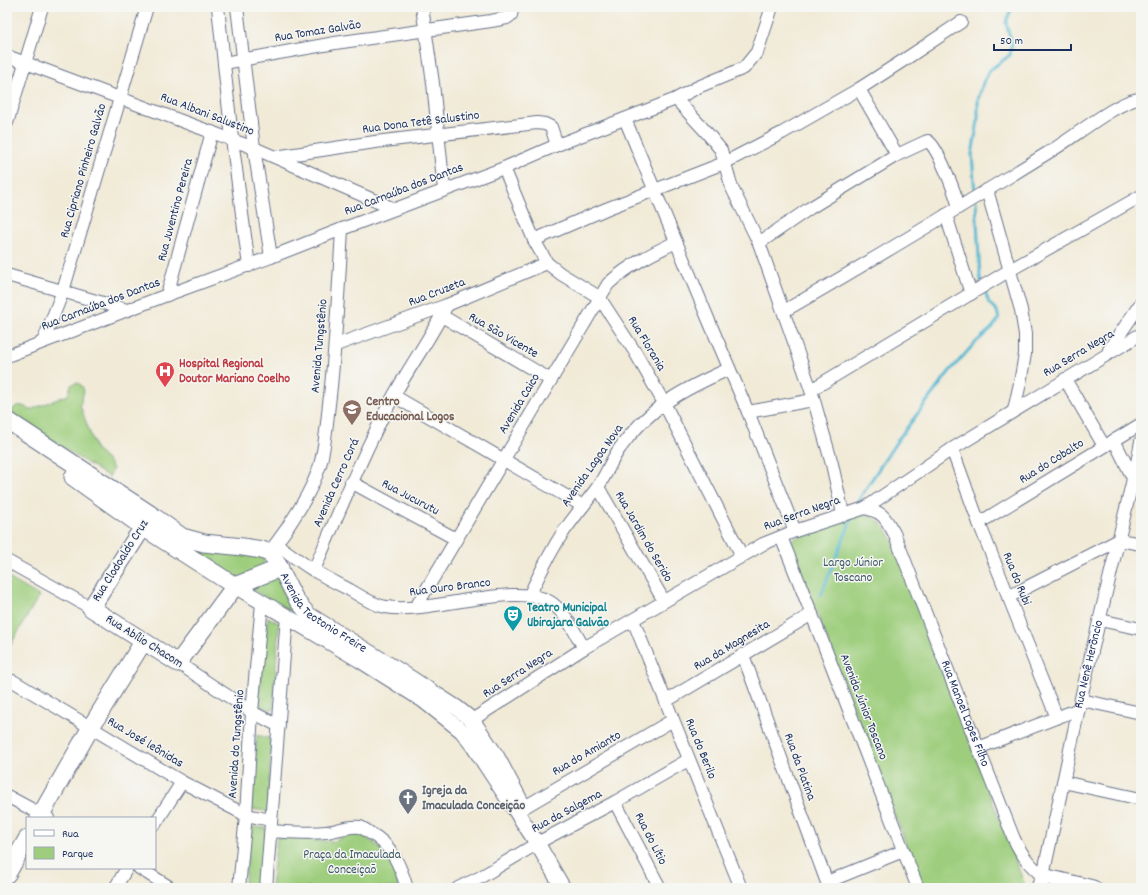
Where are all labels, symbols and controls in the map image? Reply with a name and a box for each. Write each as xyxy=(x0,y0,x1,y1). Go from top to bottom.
street label: Rua Tomaz Galvão xyxy=(273,16,363,48)
scale bar xyxy=(994,26,1071,52)
text: 50 m xyxy=(1000,33,1023,50)
street label: Rua Albani Salustino xyxy=(157,88,257,142)
street label: Rua Cipriano Pinheiro Galvão xyxy=(56,101,112,241)
street label: Rua Dona Tetê Salustino xyxy=(361,106,481,140)
street label: Rua Juventino Pereira xyxy=(153,156,199,264)
street label: Rua Carnaúba dos Dantas xyxy=(342,159,466,221)
street label: Rua Cruzeta xyxy=(406,273,469,313)
street label: Rua Carnaúba dos Dantas xyxy=(39,274,163,336)
street label: Avenida Tungstênio xyxy=(306,298,334,394)
street label: Rua São Vicente xyxy=(464,308,542,364)
street label: Rua Florania xyxy=(622,313,670,376)
street label: Rua Serra Negra xyxy=(1040,325,1119,383)
place label: Hospital Regional Doutor Mariano Coelho xyxy=(179,355,290,389)
hospital icon: Hospital Regional Doutor Mariano Coelho xyxy=(154,360,176,388)
street label: Avenida Caico xyxy=(494,370,546,438)
place label: Centro Educacional Logos xyxy=(366,393,455,427)
school or university icon: Centro Educacional Logos xyxy=(341,398,363,426)
street label: Avenida Lagoa Nova xyxy=(557,420,629,511)
street label: Rua do Cobalto xyxy=(1016,434,1088,490)
street label: Avenida Cerro Corá xyxy=(309,435,365,531)
street label: Rua Jucurutu xyxy=(378,475,442,521)
street label: Rua Jardim do Serido xyxy=(609,488,677,586)
street label: Rua Serra Negra xyxy=(761,491,844,537)
street label: Rua Clodoaldo Cruz xyxy=(88,516,154,606)
street label: Rua do Rubi xyxy=(997,550,1035,609)
park label: Largo Júnior Toscano xyxy=(823,554,883,588)
street label: Avenida Teotonio Freire xyxy=(274,569,371,658)
street label: Rua Ouro Branco xyxy=(408,574,492,602)
place label: Teatro Municipal Ubirajara Galvão xyxy=(527,599,609,633)
theatre icon: Teatro Municipal Ubirajara Galvão xyxy=(502,604,524,632)
street label: Rua Abílio Chacom xyxy=(101,610,187,674)
street label: Rua da Magnesita xyxy=(690,615,775,676)
street label: Rua Nenê Herôncio xyxy=(1070,618,1109,710)
street label: Rua Serra Negra xyxy=(479,644,557,704)
street label: Avenida Júnior Toscano xyxy=(834,651,892,763)
street label: Rua Manoel Lopes Filho xyxy=(935,657,994,770)
street label: Avenida do Tungstênio xyxy=(224,689,250,799)
street label: Rua José leônidas xyxy=(103,713,187,773)
street label: Rua do Berilo xyxy=(679,716,721,782)
street label: Rua do Amianto xyxy=(549,726,625,781)
street label: Rua da Platina xyxy=(778,731,820,804)
place label: Igreja da Imaculada Conceição xyxy=(422,782,526,816)
street label: Rua da Salgema xyxy=(528,785,606,839)
church icon: Igreja da Imaculada Conceição xyxy=(397,787,419,815)
street label: Rua do Lítio xyxy=(629,809,671,869)
legend xyxy=(26,817,156,869)
text: Rua xyxy=(62,826,79,843)
text: Parque xyxy=(62,846,93,863)
park label: Praça da Imaculada Conceiçaõ xyxy=(303,846,402,880)

